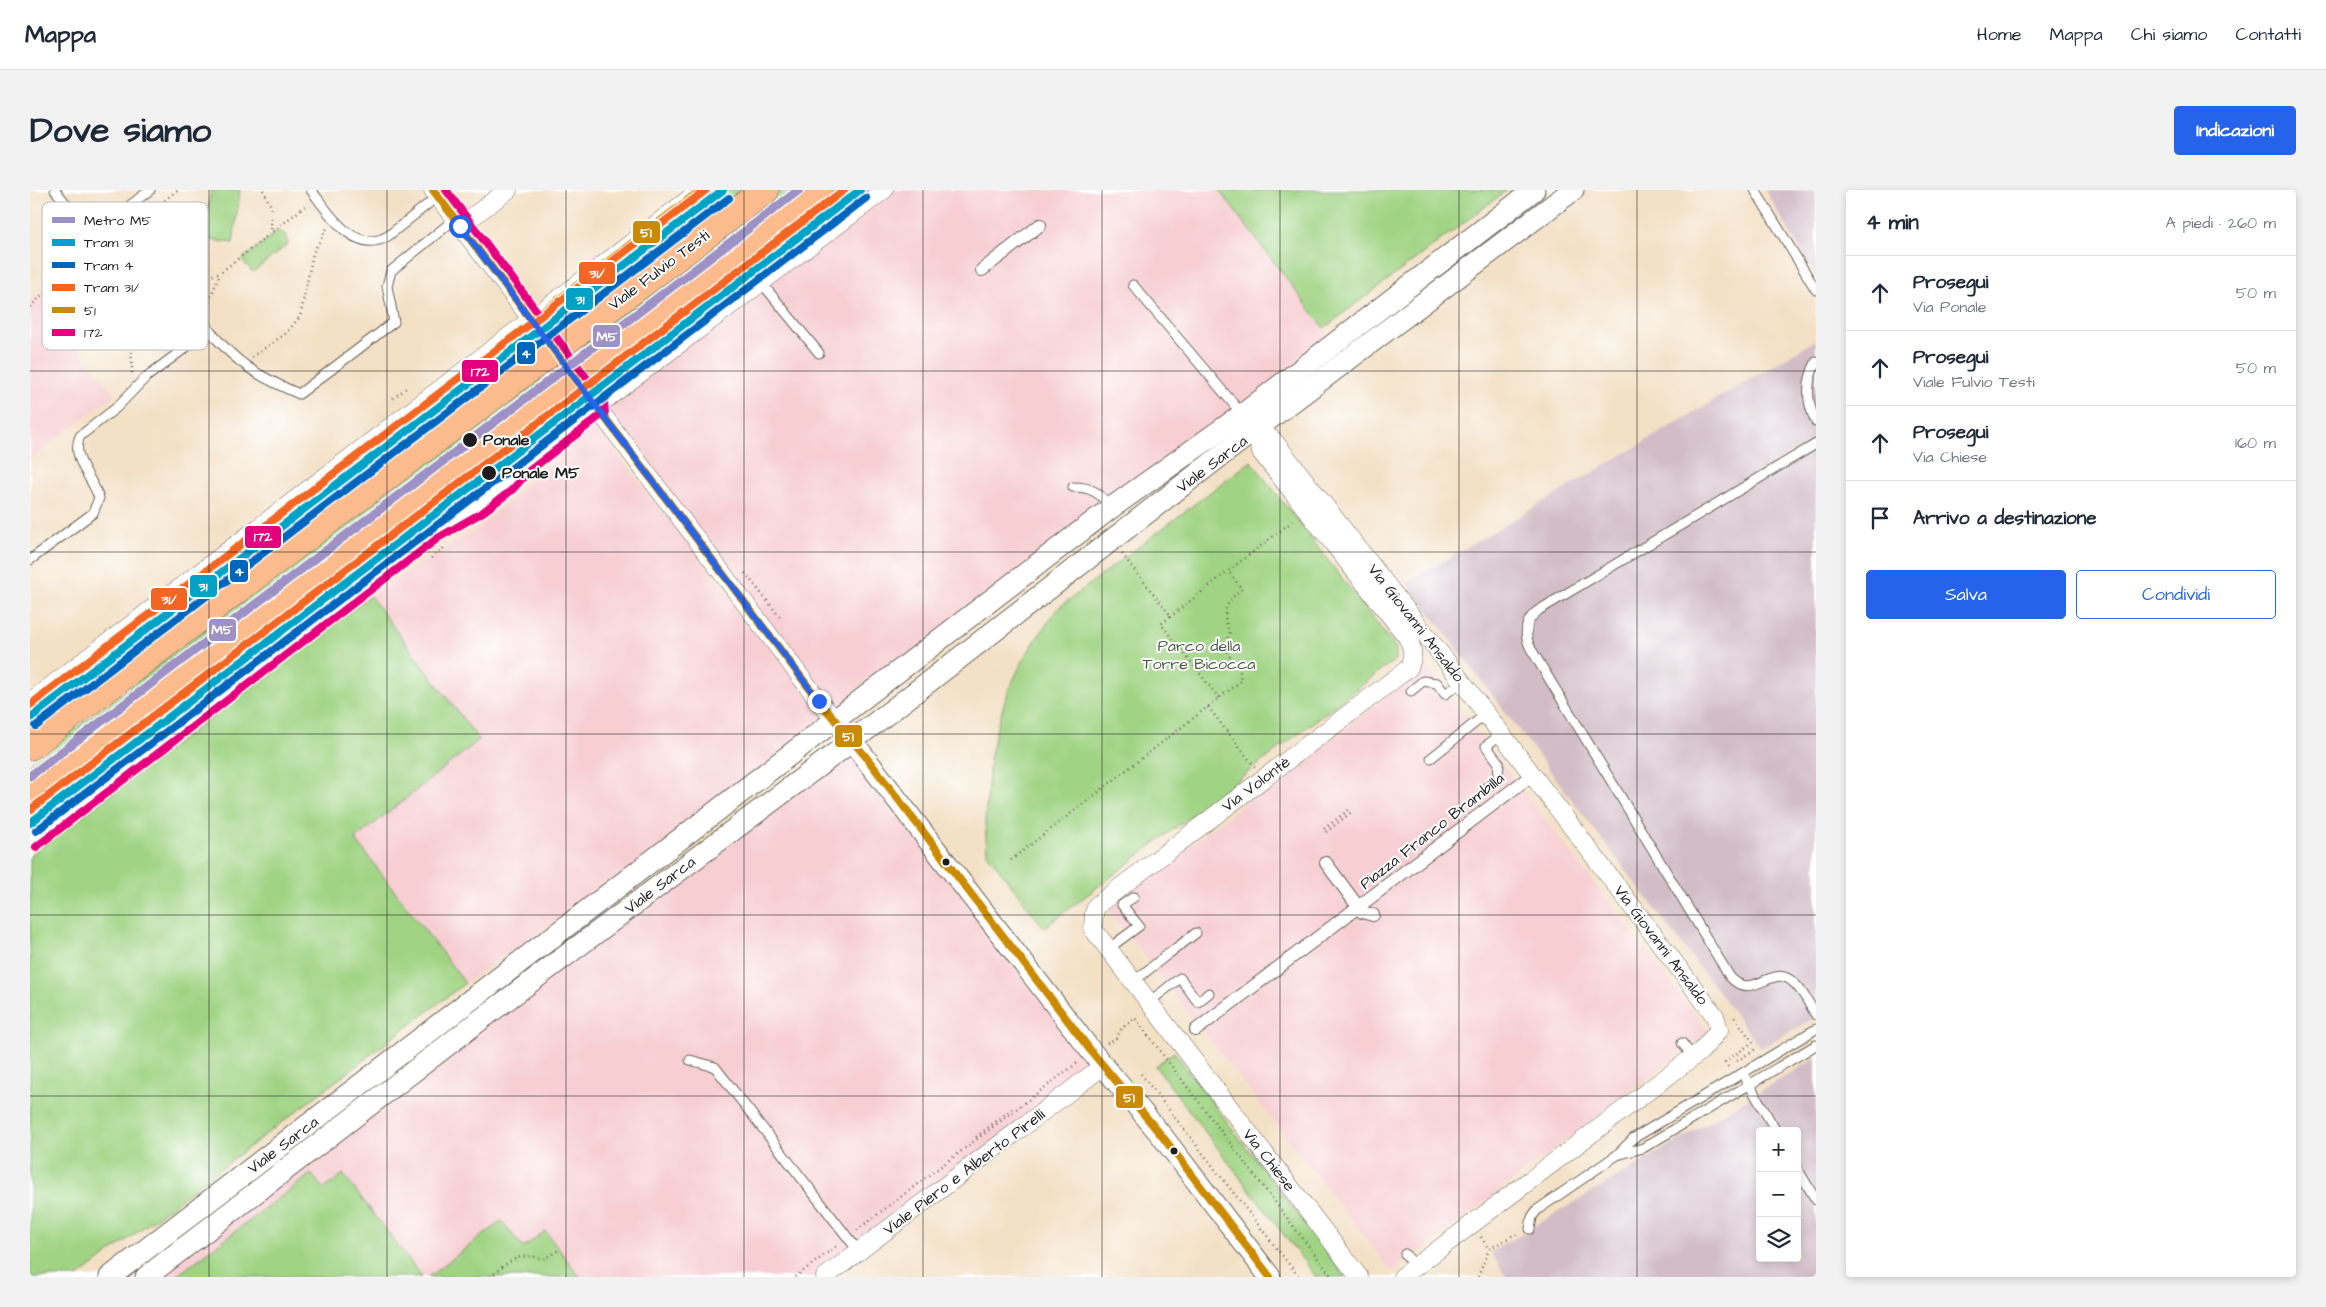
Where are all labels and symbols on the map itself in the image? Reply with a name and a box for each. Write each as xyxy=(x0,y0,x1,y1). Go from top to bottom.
legend xyxy=(42,202,208,350)
text: Metro M5 xyxy=(84,211,152,231)
route start xyxy=(449,215,472,238)
line badge: 51 xyxy=(632,220,661,244)
text: 51 xyxy=(640,223,652,243)
street label: Viale Fulvio Testi xyxy=(604,224,715,315)
text: Tram 31 xyxy=(84,233,133,253)
text: Tram 4 xyxy=(84,256,134,276)
line badge: 31/ xyxy=(578,261,616,285)
text: 31/ xyxy=(588,264,605,284)
text: Tram 31/ xyxy=(84,278,140,298)
line badge: 31 xyxy=(565,287,594,311)
text: 31 xyxy=(575,290,585,310)
text: 51 xyxy=(84,301,96,321)
text: 172 xyxy=(84,323,102,343)
line badge: M5 xyxy=(592,324,621,348)
text: M5 xyxy=(596,327,619,347)
line badge: 4 xyxy=(516,341,536,365)
text: 4 xyxy=(521,344,531,364)
line badge: 172 xyxy=(461,359,499,383)
text: 172 xyxy=(471,362,490,382)
place label: Ponale xyxy=(483,429,530,451)
street label: Viale Sarca xyxy=(1172,430,1252,498)
marker: Ponale xyxy=(461,431,479,449)
place label: Ponale M5 xyxy=(502,462,580,484)
marker: Ponale M5 xyxy=(480,464,498,482)
line badge: 172 xyxy=(244,525,282,549)
text: 172 xyxy=(254,527,273,547)
line badge: 4 xyxy=(229,559,249,583)
street label: Via Giovanni Ansaldo xyxy=(1363,559,1469,687)
text: 4 xyxy=(234,562,244,582)
line badge: 31 xyxy=(189,574,218,598)
text: 31 xyxy=(198,577,208,597)
line badge: 31/ xyxy=(150,587,188,611)
text: 31/ xyxy=(160,590,177,610)
line badge: M5 xyxy=(208,618,237,642)
text: M5 xyxy=(211,620,234,640)
park label: Parco della Torre Bicocca xyxy=(1143,635,1256,675)
route end xyxy=(808,690,831,713)
line badge: 51 xyxy=(834,724,863,748)
text: 51 xyxy=(842,727,854,747)
street label: Via Volontè xyxy=(1217,751,1295,817)
street label: Piazza Franco Brambilla xyxy=(1355,768,1509,894)
street label: Viale Sarca xyxy=(620,851,700,919)
unlabelled marker xyxy=(941,857,951,867)
street label: Via Giovanni Ansaldo xyxy=(1609,881,1713,1009)
line badge: 51 xyxy=(1115,1085,1144,1109)
text: 51 xyxy=(1123,1088,1135,1108)
street label: Viale Piero e Alberto Pirelli xyxy=(879,1103,1050,1240)
street label: Viale Sarca xyxy=(243,1111,323,1179)
street label: Via Chiese xyxy=(1238,1124,1301,1196)
unlabelled marker xyxy=(1169,1146,1179,1156)

